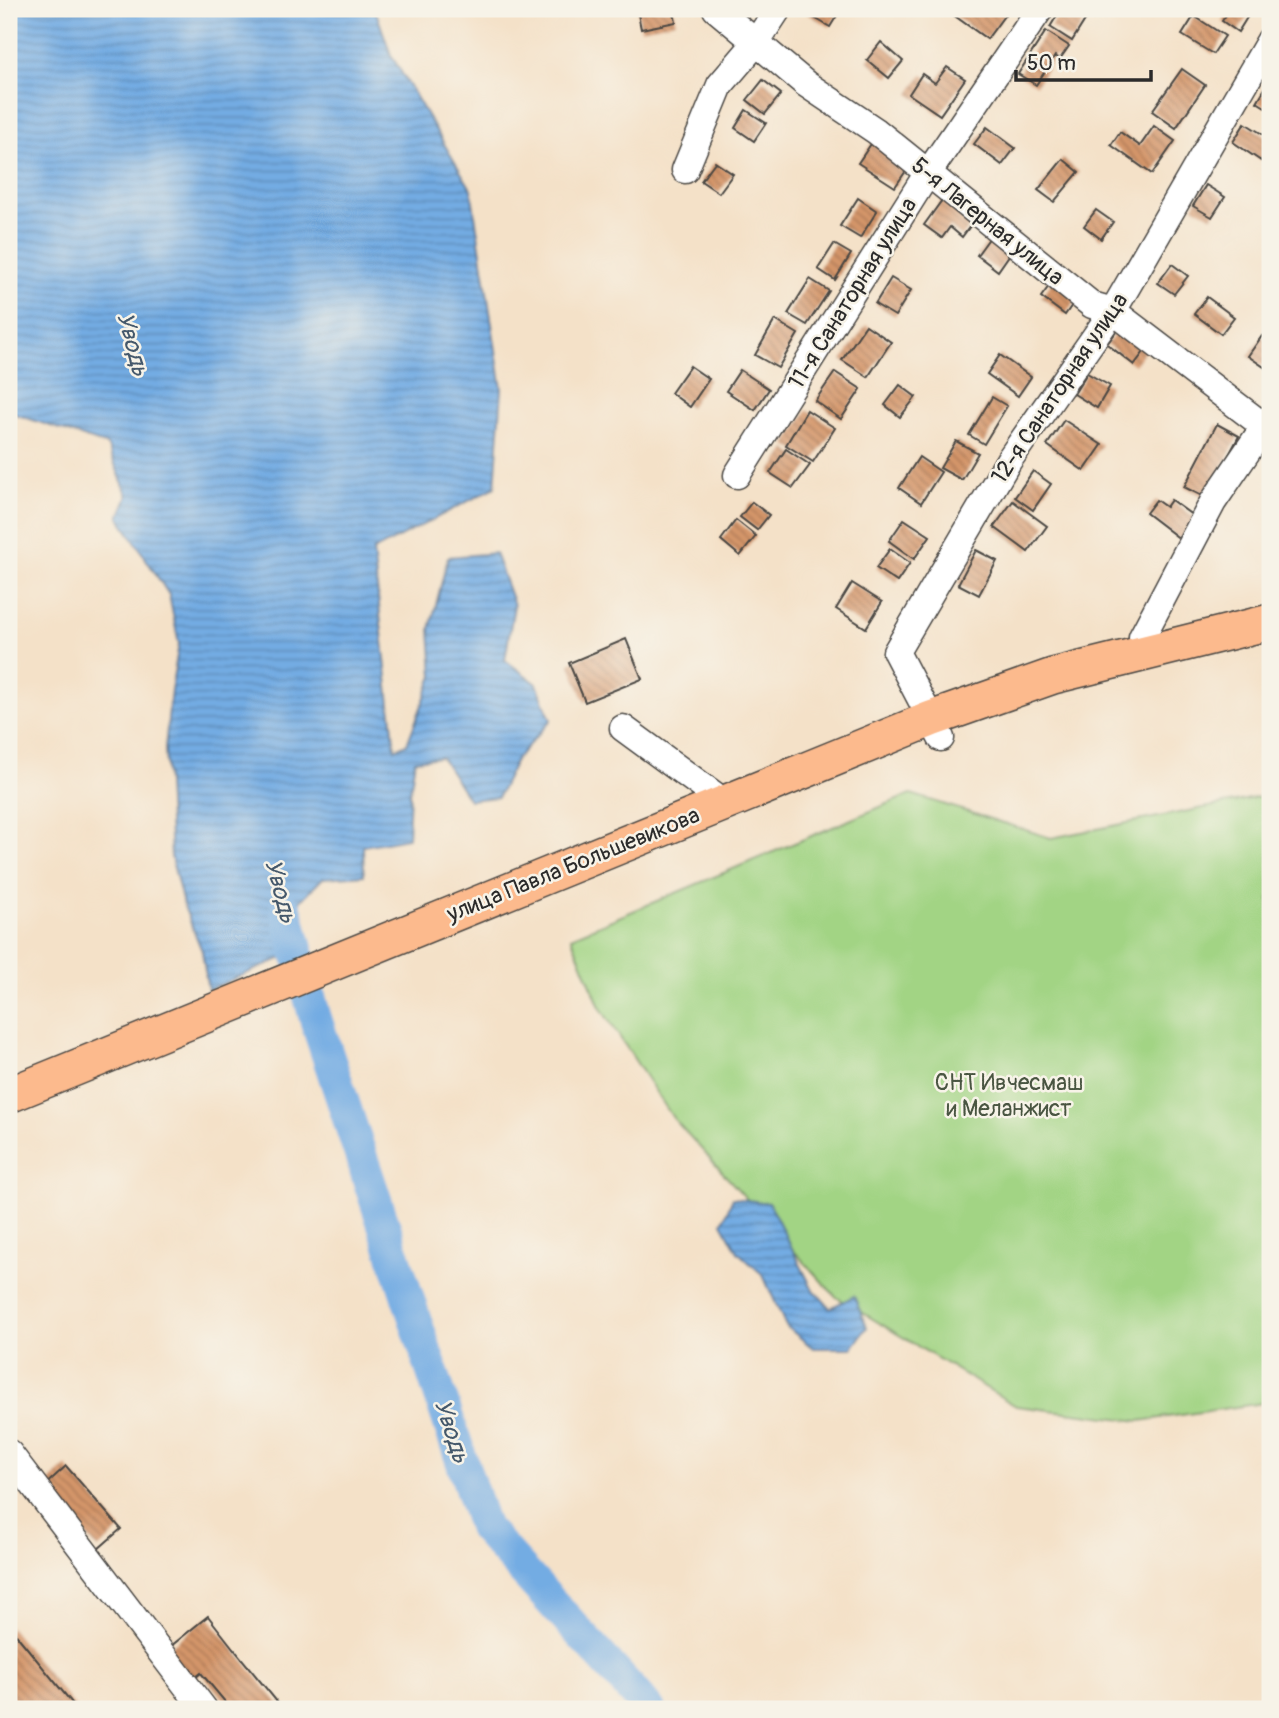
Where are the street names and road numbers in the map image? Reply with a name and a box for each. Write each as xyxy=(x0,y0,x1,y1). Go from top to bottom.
street label: 5-я Лагерная улица xyxy=(906,151,1070,292)
street label: 11-я Санаторная улица xyxy=(782,192,923,394)
street label: 12-я Санаторная улица xyxy=(985,287,1134,489)
street label: улица Павла Большевикова xyxy=(442,800,704,929)

